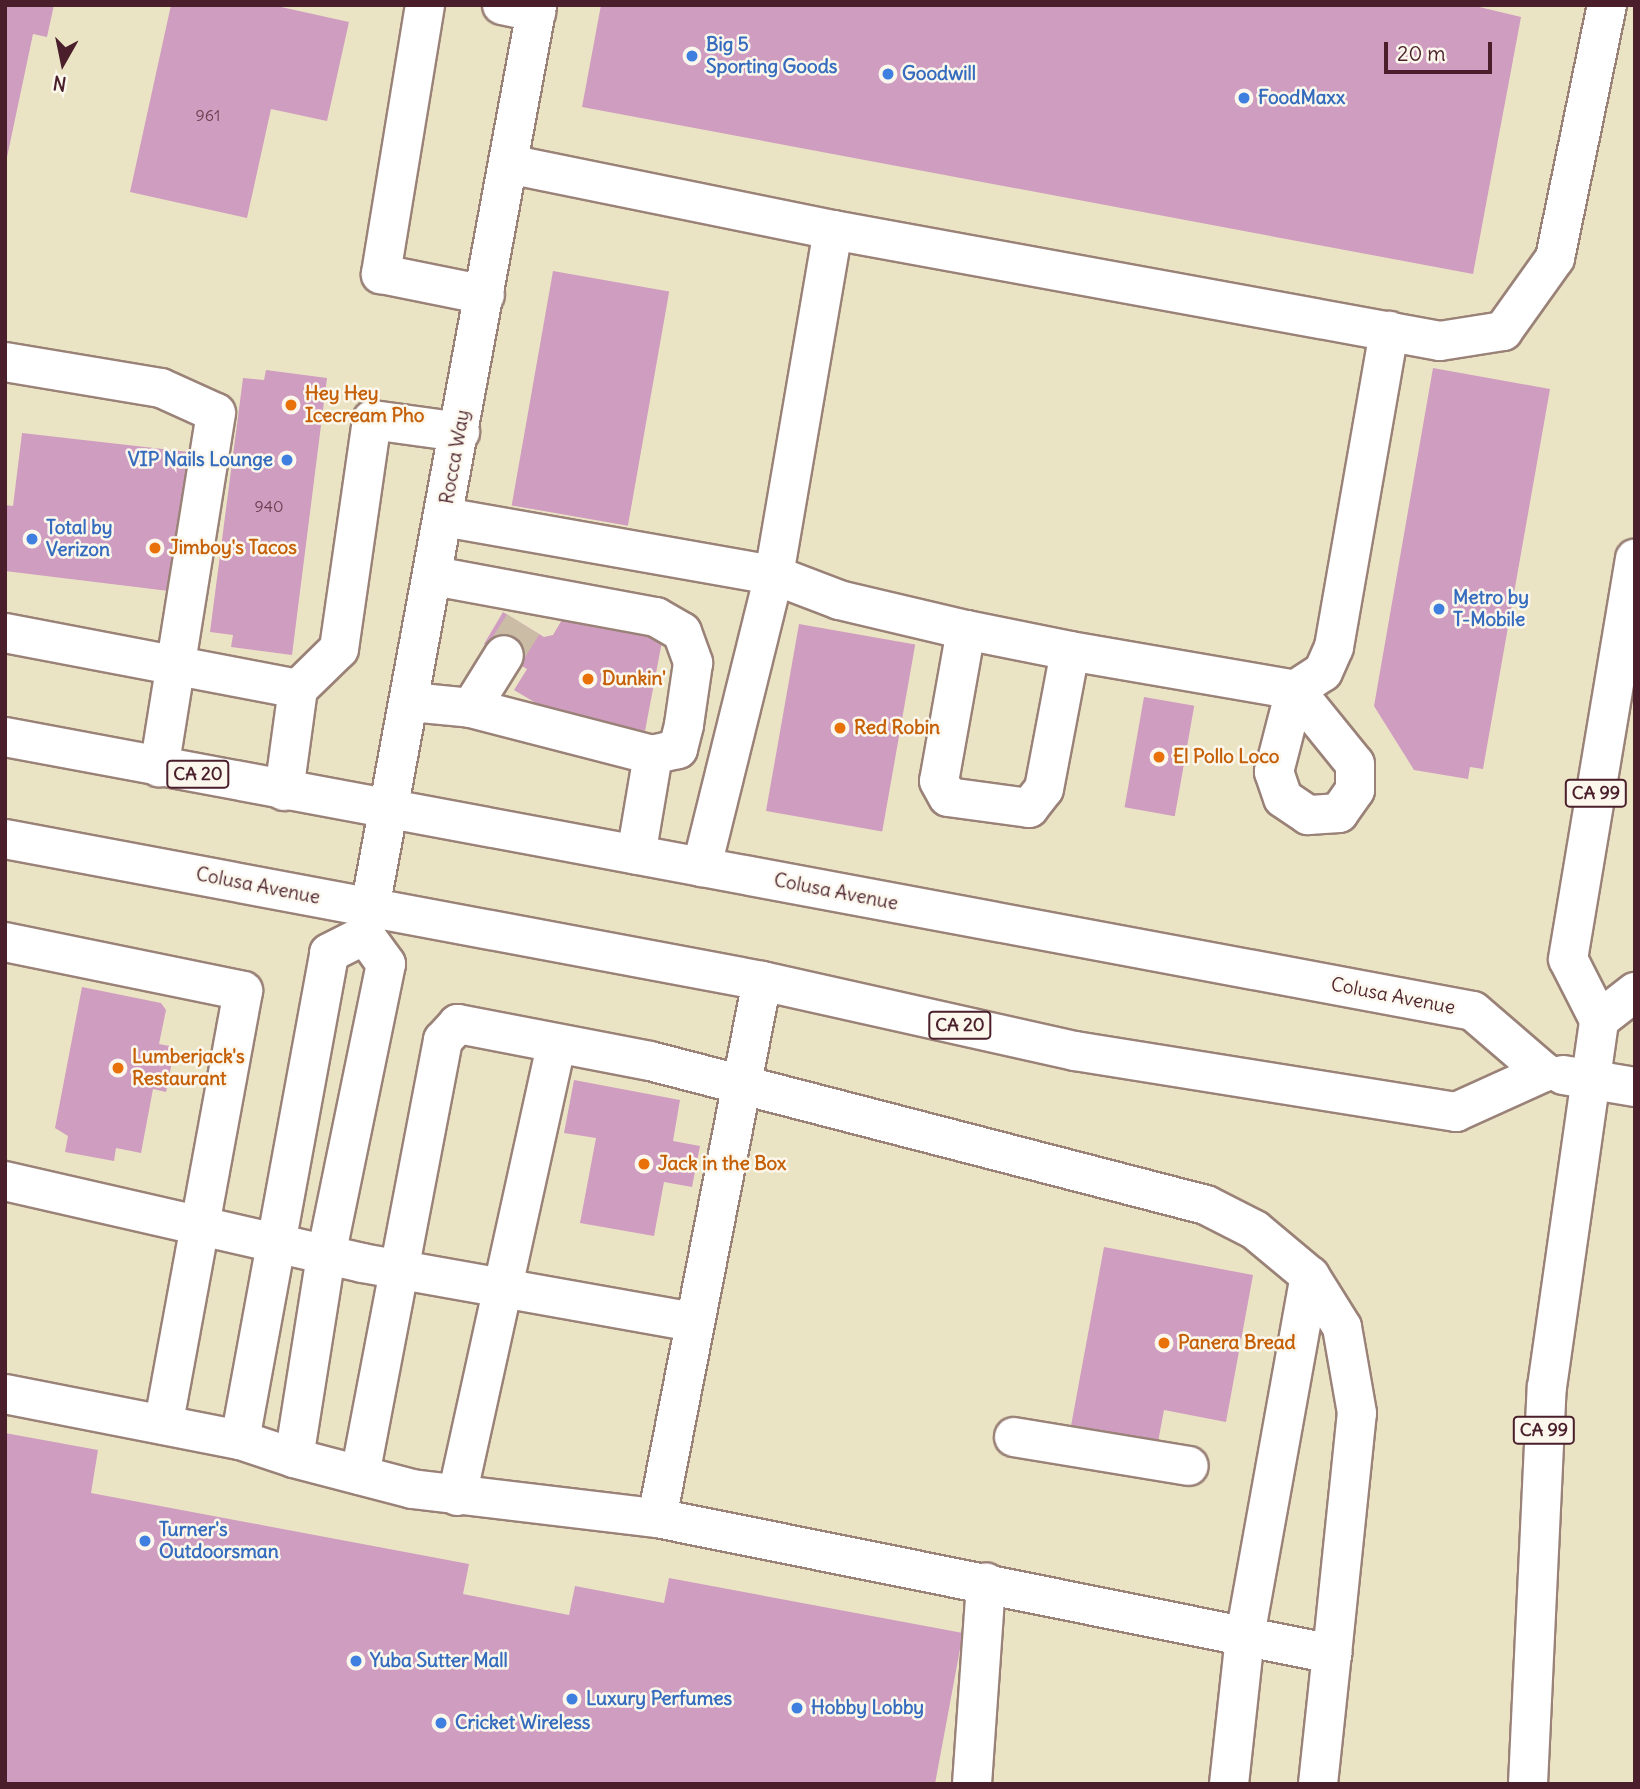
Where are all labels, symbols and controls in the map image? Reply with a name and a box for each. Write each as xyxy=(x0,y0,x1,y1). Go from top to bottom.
north arrow xyxy=(28,28,98,98)
scale bar xyxy=(1388,28,1496,72)
place label: Big 5 Sporting Goods xyxy=(706,34,837,78)
text: 20 m xyxy=(1397,40,1446,67)
marker: Big 5 Sporting Goods xyxy=(684,48,700,64)
place label: Goodwill xyxy=(902,63,976,85)
marker: Goodwill xyxy=(880,66,896,82)
text: N xyxy=(51,71,68,97)
place label: FoodMaxx xyxy=(1258,87,1345,109)
marker: FoodMaxx xyxy=(1236,90,1252,106)
house number: 961 xyxy=(196,105,220,125)
place label: Hey Hey Icecream Pho xyxy=(305,383,425,427)
marker: Hey Hey Icecream Pho xyxy=(283,397,299,413)
street label: Rocca Way xyxy=(436,408,474,506)
place label: VIP Nails Lounge xyxy=(128,449,273,471)
marker: VIP Nails Lounge xyxy=(279,452,295,468)
house number: 940 xyxy=(255,496,283,516)
place label: Total by Verizon xyxy=(46,517,113,561)
marker: Total by Verizon xyxy=(24,531,40,547)
place label: Jimboy's Tacos xyxy=(169,537,297,559)
marker: Jimboy's Tacos xyxy=(147,540,163,556)
place label: Metro by T-Mobile xyxy=(1453,587,1529,631)
marker: Metro by T-Mobile xyxy=(1431,601,1447,617)
place label: Dunkin' xyxy=(602,668,666,690)
marker: Dunkin' xyxy=(580,671,596,687)
place label: Red Robin xyxy=(854,717,940,739)
marker: Red Robin xyxy=(832,720,848,736)
place label: El Pollo Loco xyxy=(1173,746,1279,768)
marker: El Pollo Loco xyxy=(1151,749,1167,765)
road number: CA 20 xyxy=(165,760,231,788)
road number: CA 99 xyxy=(1564,778,1628,808)
street label: Colusa Avenue xyxy=(194,863,322,909)
street label: Colusa Avenue xyxy=(772,869,900,915)
street label: Colusa Avenue xyxy=(1329,973,1457,1019)
road number: CA 20 xyxy=(927,1010,993,1040)
place label: Lumberjack's Restaurant xyxy=(132,1046,245,1090)
marker: Lumberjack's Restaurant xyxy=(110,1060,126,1076)
place label: Jack in the Box xyxy=(658,1153,786,1175)
marker: Jack in the Box xyxy=(636,1156,652,1172)
place label: Panera Bread xyxy=(1178,1332,1296,1354)
marker: Panera Bread xyxy=(1156,1335,1172,1351)
road number: CA 99 xyxy=(1512,1415,1576,1444)
place label: Turner's Outdoorsman xyxy=(159,1519,279,1563)
marker: Turner's Outdoorsman xyxy=(137,1533,153,1549)
place label: Yuba Sutter Mall xyxy=(370,1650,508,1672)
marker: Yuba Sutter Mall xyxy=(348,1653,364,1669)
place label: Luxury Perfumes xyxy=(586,1688,732,1710)
marker: Luxury Perfumes xyxy=(564,1691,580,1707)
place label: Hobby Lobby xyxy=(811,1697,924,1719)
marker: Hobby Lobby xyxy=(789,1700,805,1716)
place label: Cricket Wireless xyxy=(455,1712,591,1734)
marker: Cricket Wireless xyxy=(433,1715,449,1731)

